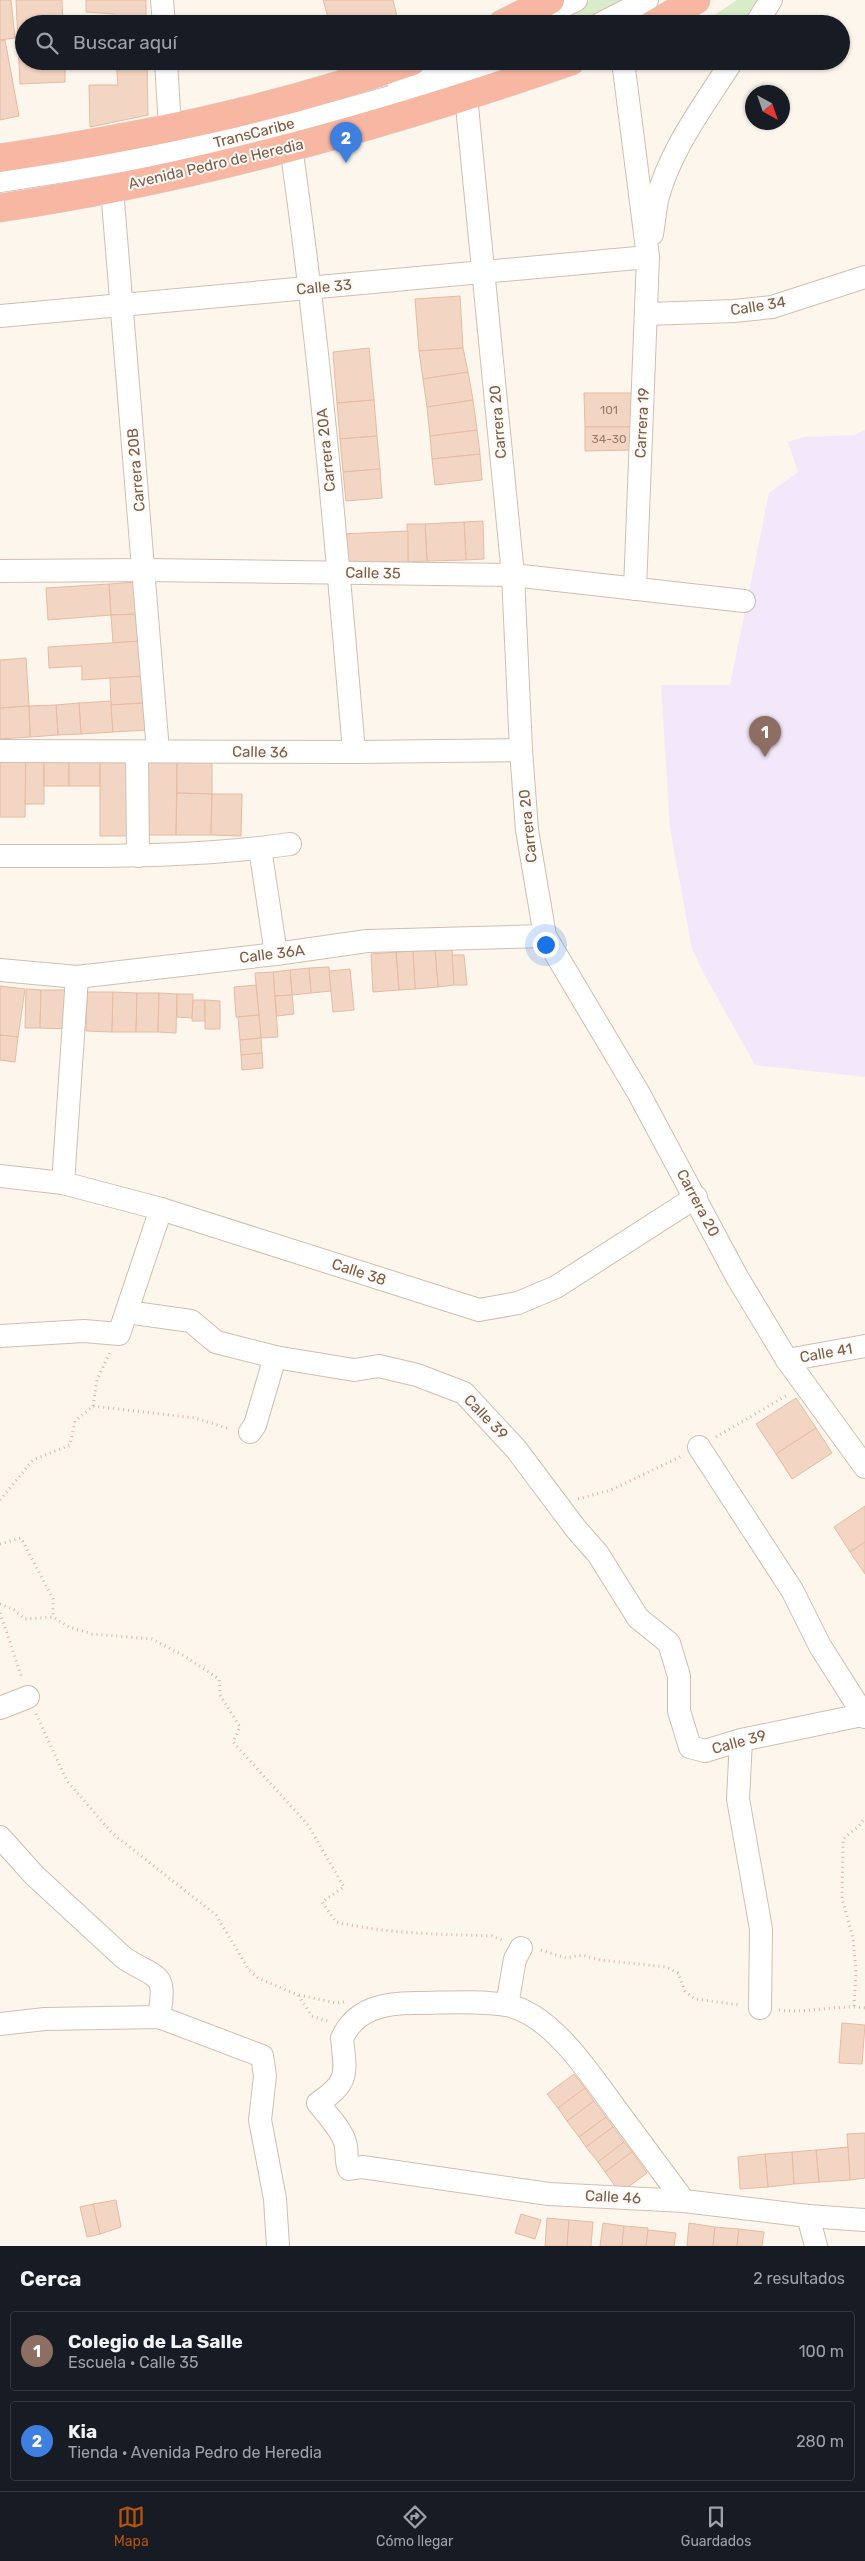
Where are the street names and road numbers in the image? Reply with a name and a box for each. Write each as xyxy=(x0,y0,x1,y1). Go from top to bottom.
street label: TransCaribe xyxy=(212,114,296,152)
street label: Avenida Pedro de Heredia xyxy=(127,135,305,193)
street label: Calle 33 xyxy=(295,276,353,298)
street label: Calle 34 xyxy=(729,293,787,319)
street label: Carrera 20 xyxy=(486,384,510,460)
street label: Carrera 19 xyxy=(631,387,653,459)
street label: Carrera 20A xyxy=(313,407,339,493)
street label: Carrera 20B xyxy=(123,427,149,513)
street label: Calle 35 xyxy=(345,564,401,582)
street label: Calle 36 xyxy=(232,743,288,761)
street label: Carrera 20 xyxy=(515,788,541,864)
street label: Calle 36A xyxy=(238,941,306,967)
street label: Carrera 20 xyxy=(673,1166,723,1240)
street label: Calle 38 xyxy=(329,1255,389,1289)
street label: Calle 41 xyxy=(798,1340,854,1366)
street label: Calle 39 xyxy=(460,1391,512,1443)
street label: Calle 39 xyxy=(710,1726,768,1758)
street label: Calle 46 xyxy=(585,2187,641,2207)

